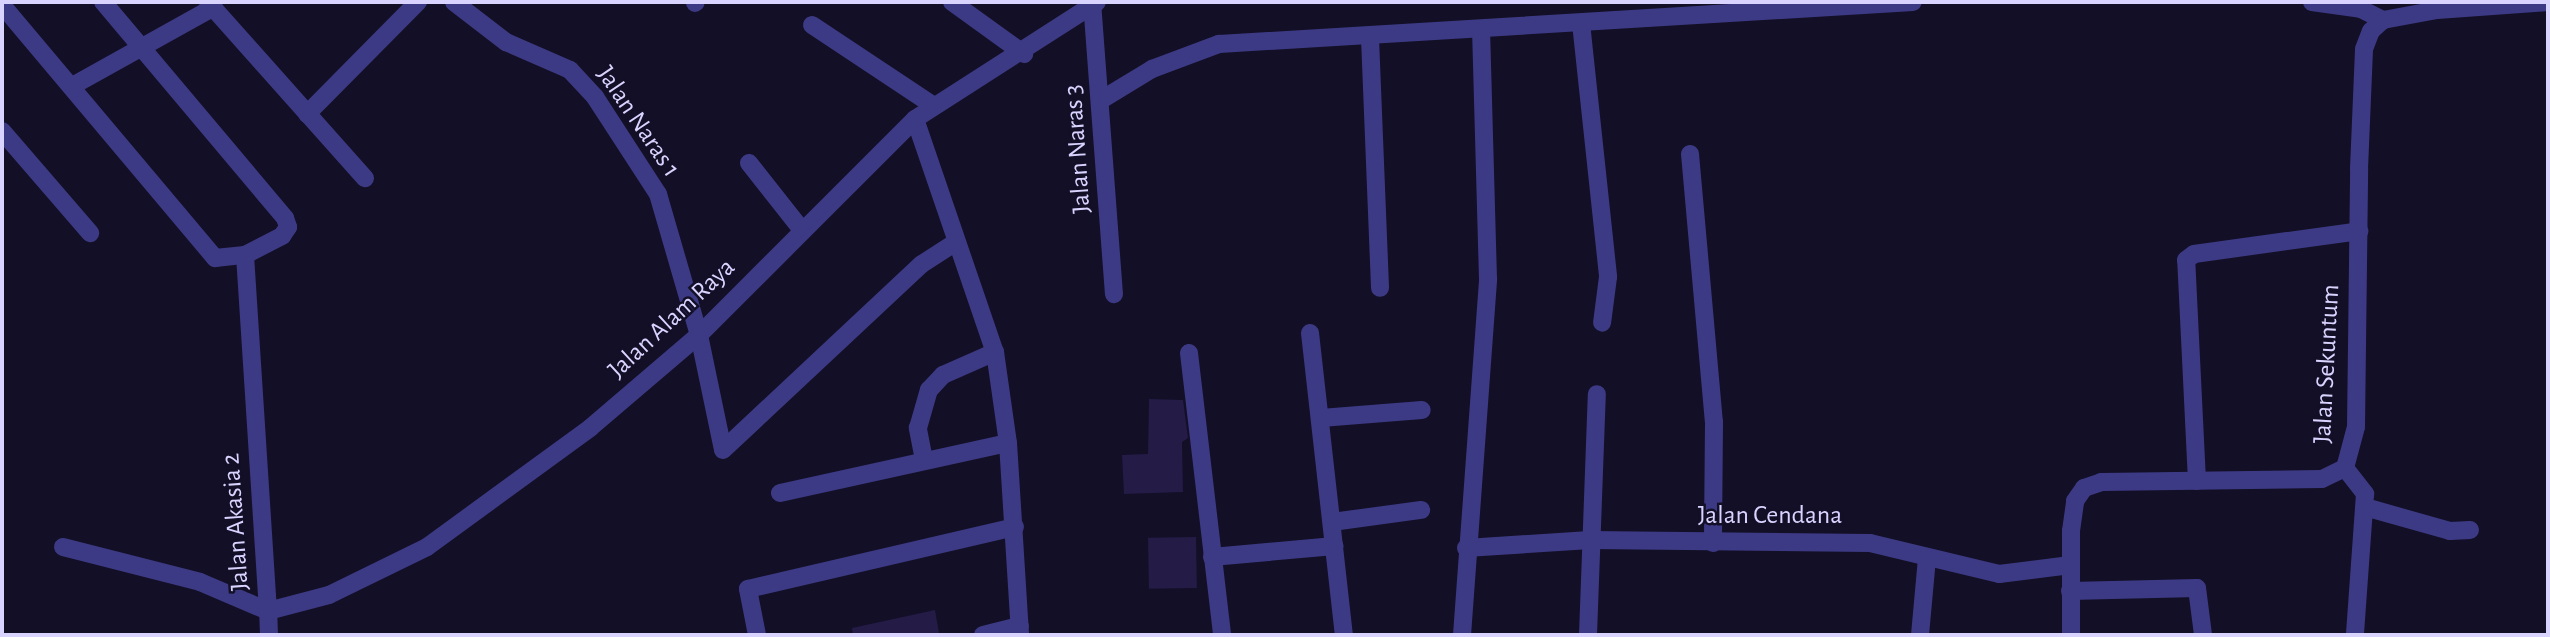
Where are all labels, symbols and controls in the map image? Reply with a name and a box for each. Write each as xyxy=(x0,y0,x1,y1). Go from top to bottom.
street label: Jalan Naras 1 xyxy=(589,60,687,184)
street label: Jalan Naras 3 xyxy=(1058,83,1098,215)
street label: Jalan Alam Raya xyxy=(602,252,742,386)
street label: Jalan Sekuntum xyxy=(2307,284,2347,444)
street label: Jalan Akasia 2 xyxy=(216,452,256,592)
street label: Jalan Cendana xyxy=(1698,500,1842,532)

